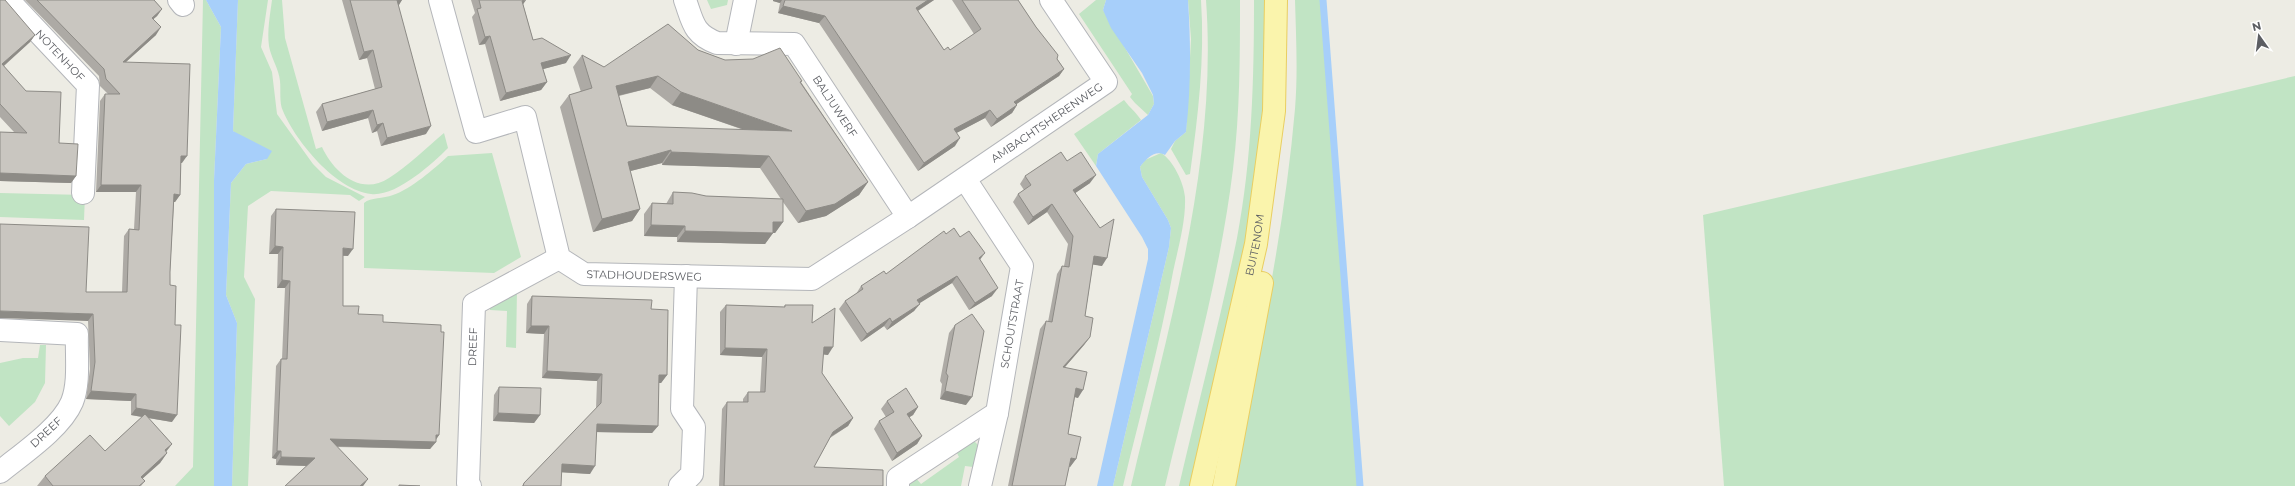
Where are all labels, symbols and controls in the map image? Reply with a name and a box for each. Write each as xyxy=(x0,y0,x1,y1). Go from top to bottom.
north arrow xyxy=(2239,16,2279,56)
text: N xyxy=(2251,18,2263,34)
street label: NOTENHOF xyxy=(32,27,88,84)
street label: BALJUWERF xyxy=(810,73,861,140)
street label: AMBACHTSHERENWEG xyxy=(988,79,1105,166)
street label: BUITENOM xyxy=(1242,213,1267,277)
street label: STADHOUDERSWEG xyxy=(586,267,702,284)
street label: SCHOUTSTRAAT xyxy=(997,278,1027,370)
street label: DREEF xyxy=(465,327,480,366)
street label: DREEF xyxy=(27,414,65,450)

